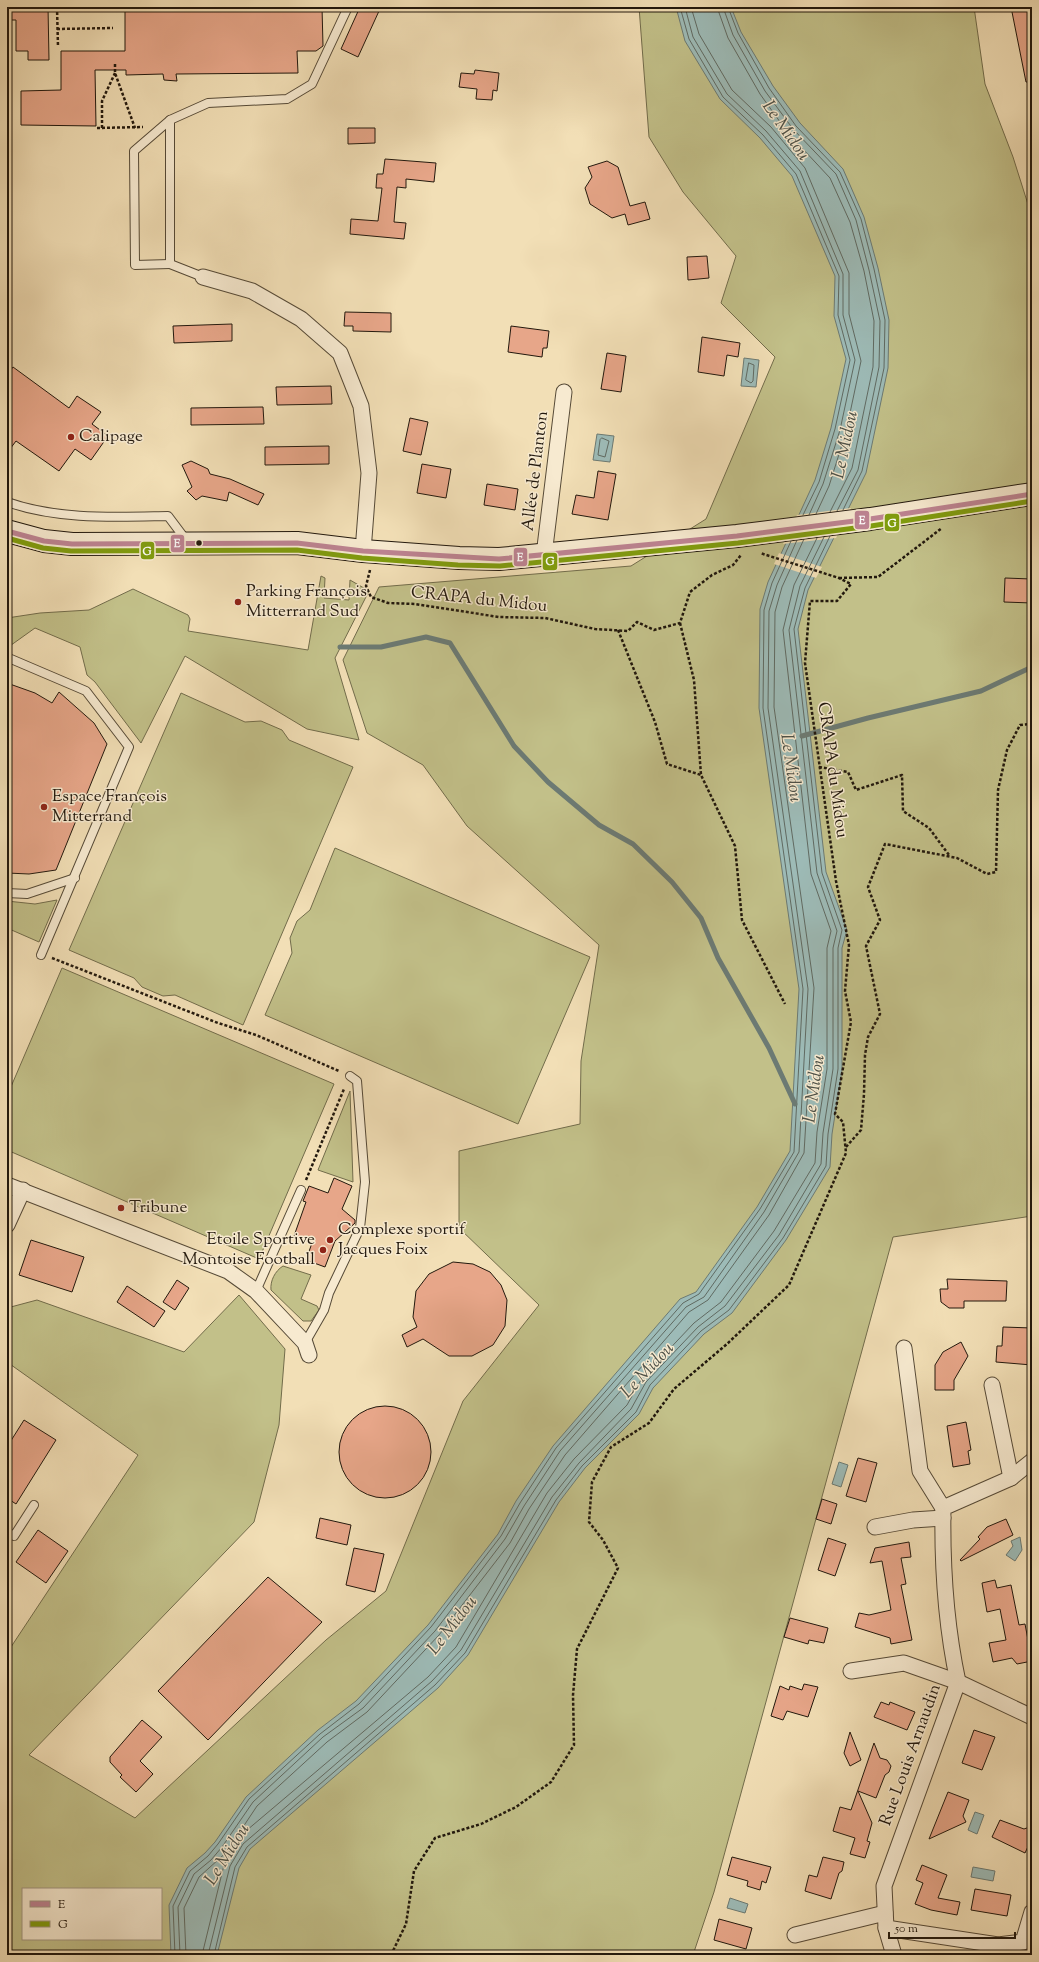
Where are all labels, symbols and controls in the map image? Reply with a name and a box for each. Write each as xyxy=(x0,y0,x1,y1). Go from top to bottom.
water label: Le Midou xyxy=(755,95,816,167)
water label: Le Midou xyxy=(826,408,866,481)
street label: Allée de Planton xyxy=(517,410,555,532)
place label: Calipage xyxy=(79,425,143,449)
marker: Calipage xyxy=(66,432,76,442)
line badge: E xyxy=(854,510,870,530)
text: E xyxy=(858,513,866,529)
line badge: G xyxy=(884,513,900,532)
text: G xyxy=(888,516,897,532)
line badge: E xyxy=(170,534,185,553)
text: E xyxy=(173,536,181,552)
unlabelled marker xyxy=(194,538,204,548)
line badge: G xyxy=(140,541,155,560)
text: G xyxy=(143,544,152,560)
line badge: E xyxy=(513,547,528,567)
text: E xyxy=(516,550,524,566)
line badge: G xyxy=(542,552,558,571)
text: G xyxy=(546,554,555,570)
place label: Parking François Mitterrand Sud xyxy=(246,580,367,624)
street label: CRAPA du Midou xyxy=(410,581,549,619)
marker: Parking François Mitterrand Sud xyxy=(233,597,243,607)
street label: CRAPA du Midou xyxy=(811,701,853,840)
water label: Le Midou xyxy=(772,732,808,804)
place label: Espace François Mitterrand xyxy=(52,785,167,829)
marker: Espace François Mitterrand xyxy=(39,802,49,812)
water label: Le Midou xyxy=(797,1053,833,1125)
place label: Tribune xyxy=(129,1196,187,1220)
marker: Tribune xyxy=(116,1203,126,1213)
place label: Complexe sportif Jacques Foix xyxy=(337,1218,466,1262)
place label: Etoile Sportive Montoise Football xyxy=(182,1228,315,1272)
marker: Complexe sportif Jacques Foix xyxy=(325,1235,335,1245)
marker: Etoile Sportive Montoise Football xyxy=(318,1245,328,1255)
water label: Le Midou xyxy=(615,1337,681,1405)
water label: Le Midou xyxy=(422,1590,485,1661)
street label: Rue Louis Arnaudin xyxy=(874,1681,948,1829)
water label: Le Midou xyxy=(199,1819,258,1891)
legend xyxy=(22,1888,162,1940)
text: E xyxy=(58,1896,66,1914)
scale bar xyxy=(889,1914,1015,1940)
text: G xyxy=(58,1916,68,1934)
text: 50 m xyxy=(894,1920,918,1938)

